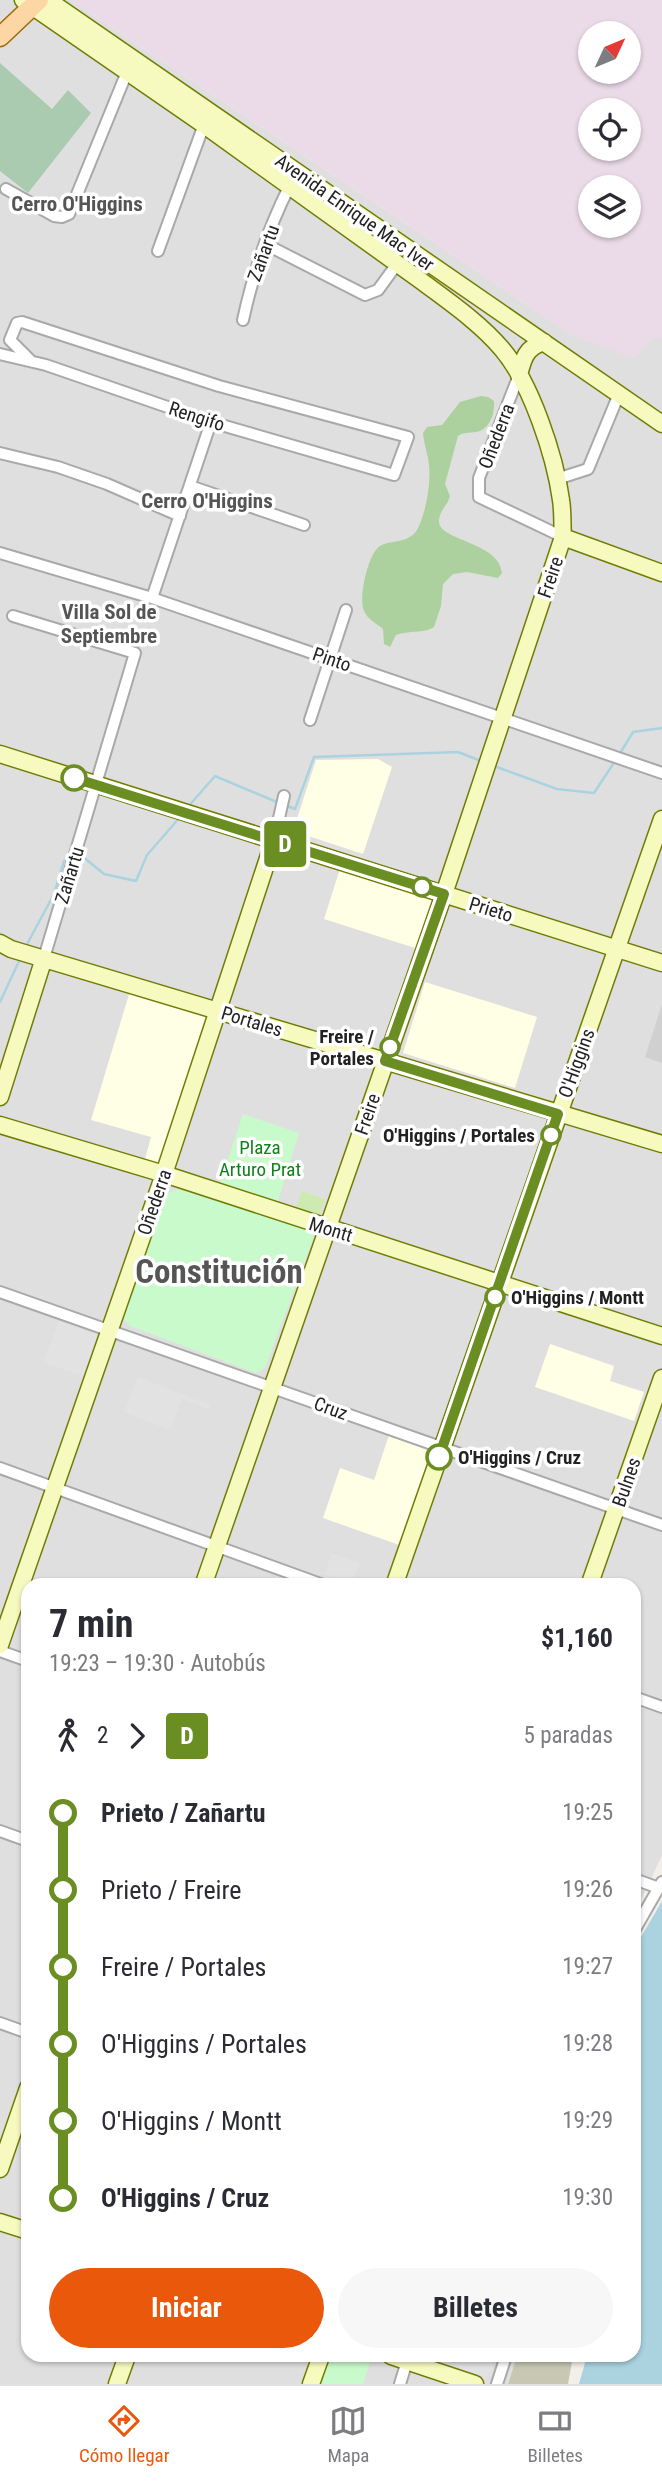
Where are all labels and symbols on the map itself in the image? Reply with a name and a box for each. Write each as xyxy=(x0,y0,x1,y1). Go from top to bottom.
north arrow xyxy=(578,21,640,84)
street label: Avenida Enrique Mac Iver xyxy=(271,149,439,276)
district label: Cerro O'Higgins xyxy=(11,192,143,216)
street label: Zañartu xyxy=(243,222,284,285)
street label: Rengifo xyxy=(166,397,228,436)
street label: Oñederra xyxy=(474,400,519,472)
district label: Cerro O'Higgins xyxy=(141,489,273,513)
street label: Freire xyxy=(533,553,568,601)
district label: Villa Sol de Septiembre xyxy=(61,600,157,648)
street label: Pinto xyxy=(310,642,354,677)
unlabelled marker xyxy=(61,765,87,791)
line badge: D xyxy=(262,821,308,867)
street label: Zañartu xyxy=(50,844,89,906)
unlabelled marker xyxy=(412,877,432,897)
street label: Prieto xyxy=(466,892,516,927)
street label: Portales xyxy=(218,1001,285,1042)
place label: Freire / Portales xyxy=(310,1025,374,1070)
street label: O'Higgins xyxy=(553,1025,600,1101)
marker: Freire / Portales xyxy=(380,1037,400,1057)
street label: Freire xyxy=(350,1090,385,1138)
place label: O'Higgins / Portales xyxy=(383,1124,535,1147)
marker: O'Higgins / Portales xyxy=(541,1125,561,1145)
park label: Plaza Arturo Prat xyxy=(219,1136,301,1181)
street label: Oñederra xyxy=(133,1166,176,1238)
street label: Montt xyxy=(306,1212,355,1247)
district label: Constitución xyxy=(135,1252,303,1291)
place label: O'Higgins / Montt xyxy=(511,1286,644,1309)
marker: O'Higgins / Montt xyxy=(485,1287,505,1307)
street label: Cruz xyxy=(311,1392,351,1425)
marker: O'Higgins / Cruz xyxy=(426,1444,452,1470)
place label: O'Higgins / Cruz xyxy=(458,1446,581,1469)
street label: Bulnes xyxy=(607,1454,646,1510)

